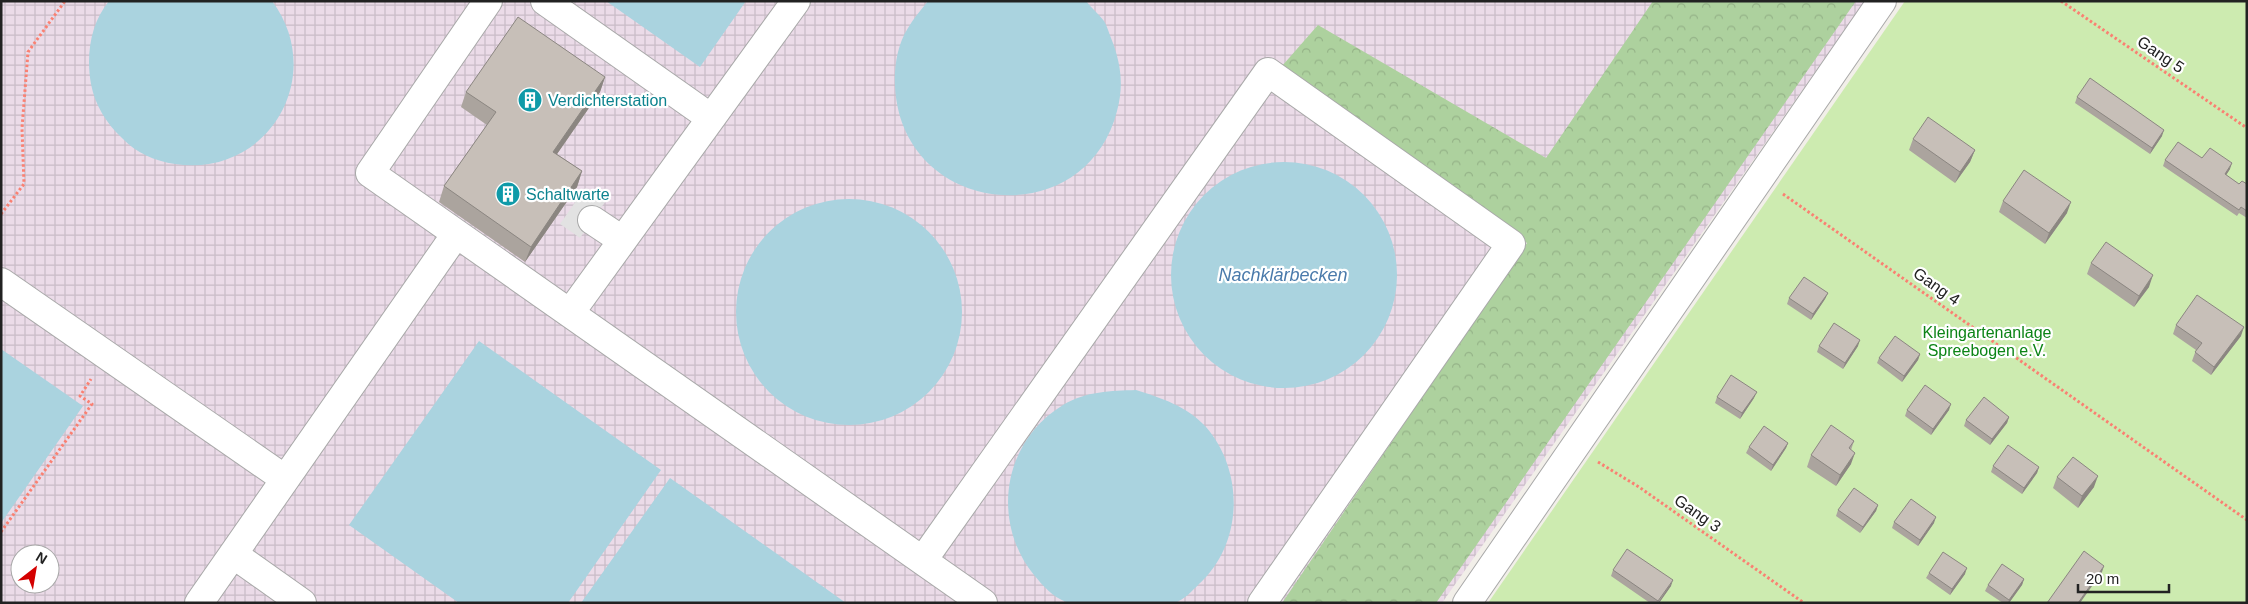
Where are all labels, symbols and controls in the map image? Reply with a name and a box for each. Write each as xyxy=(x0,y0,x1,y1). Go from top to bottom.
street label: Gang 5 xyxy=(2134,33,2187,76)
building icon: Verdichterstation xyxy=(517,87,543,113)
place label: Verdichterstation xyxy=(548,92,667,109)
building icon: Schaltwarte xyxy=(495,181,521,207)
place label: Schaltwarte xyxy=(526,186,610,203)
street label: Gang 4 xyxy=(1910,264,1963,308)
water label: Nachklärbecken xyxy=(1218,265,1348,285)
park label: Kleingartenanlage Spreebogen e.V. xyxy=(1923,324,2052,359)
street label: Gang 3 xyxy=(1671,491,1724,535)
north arrow xyxy=(10,544,60,594)
text: N xyxy=(33,548,50,567)
scale bar xyxy=(2078,562,2169,594)
text: 20 m xyxy=(2086,570,2119,587)

